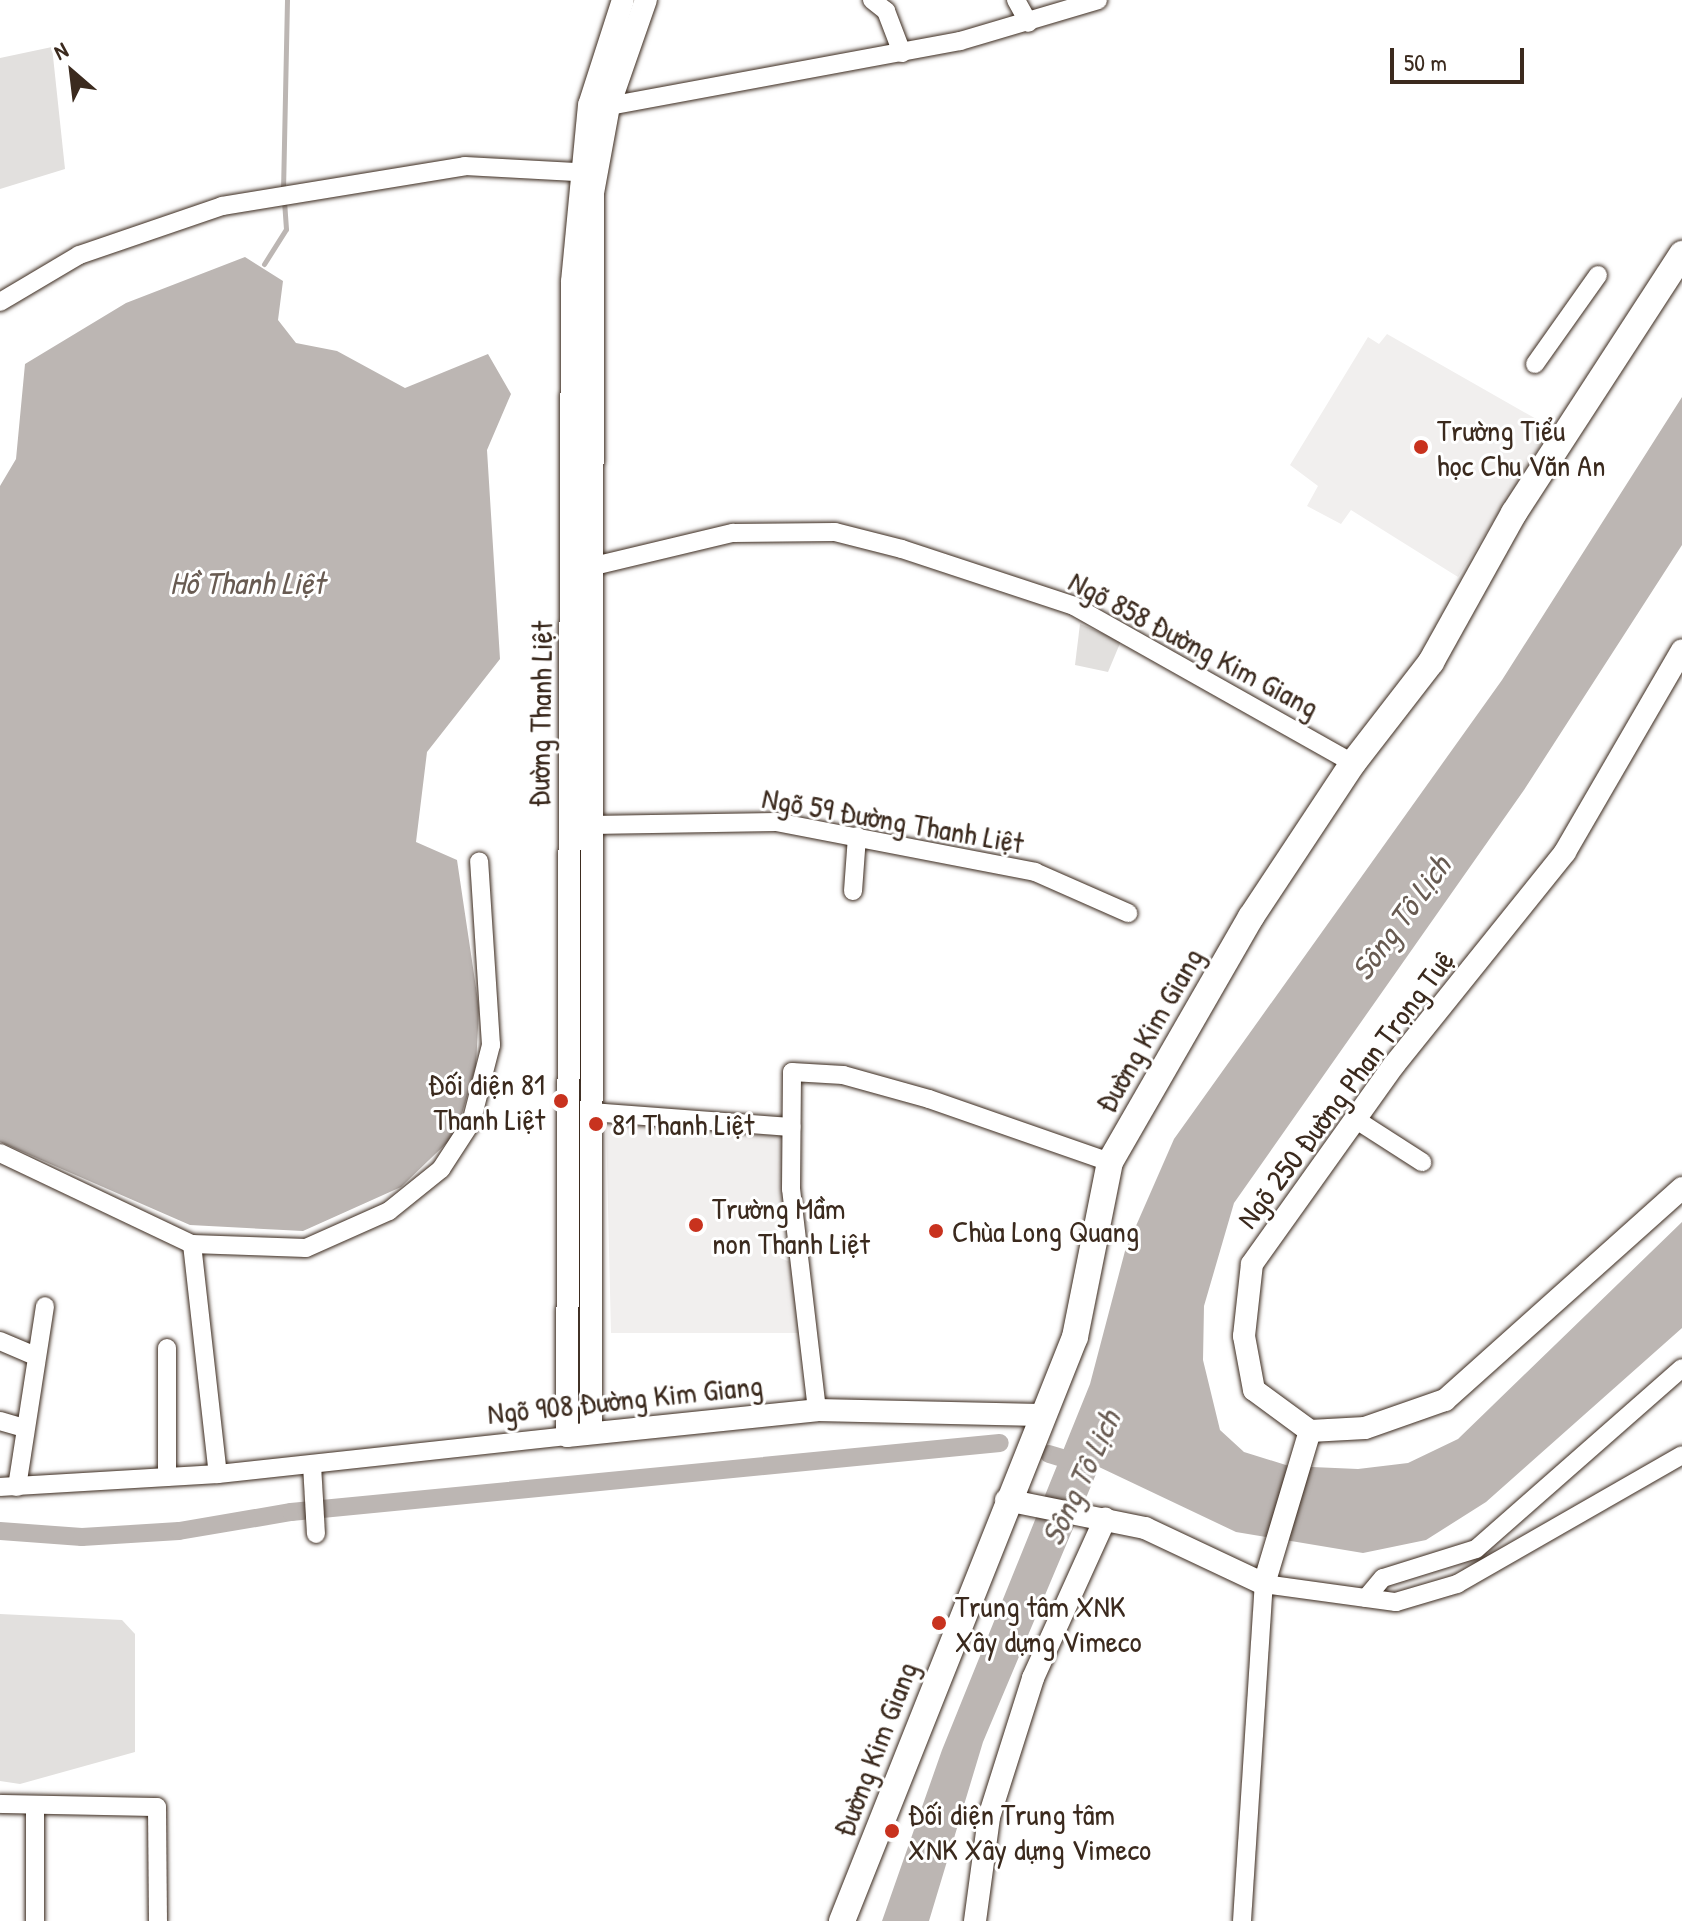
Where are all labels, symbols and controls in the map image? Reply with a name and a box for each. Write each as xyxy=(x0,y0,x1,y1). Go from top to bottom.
north arrow xyxy=(32,32,112,112)
scale bar xyxy=(1394,32,1528,82)
text: N xyxy=(49,35,73,67)
text: 50 m xyxy=(1404,46,1447,78)
place label: Trường Tiểu học Chu Văn An xyxy=(1437,412,1605,482)
marker: Trường Tiểu học Chu Văn An xyxy=(1412,438,1430,456)
street label: Ngõ 858 Đường Kim Giang xyxy=(1063,563,1325,725)
water label: Hồ Thanh Liệt xyxy=(170,564,324,602)
street label: Đường Thanh Liệt xyxy=(520,621,560,807)
street label: Ngõ 59 Đường Thanh Liệt xyxy=(759,779,1027,861)
water label: Sông Tô Lịch xyxy=(1343,849,1459,987)
street label: Đường Kim Giang xyxy=(1087,941,1211,1119)
street label: Ngõ 250 Đường Phan Trọng Tuệ xyxy=(1229,943,1461,1235)
place label: Đối diện 81 Thanh Liệt xyxy=(428,1066,545,1136)
marker: Đối diện 81 Thanh Liệt xyxy=(552,1092,570,1110)
place label: 81 Thanh Liệt xyxy=(612,1106,754,1142)
marker: 81 Thanh Liệt xyxy=(587,1115,605,1133)
place label: Trường Mầm non Thanh Liệt xyxy=(712,1190,870,1260)
place label: Chùa Long Quang xyxy=(952,1213,1139,1249)
marker: Trường Mầm non Thanh Liệt xyxy=(687,1216,705,1234)
marker: Chùa Long Quang xyxy=(927,1222,945,1240)
street label: Ngõ 908 Đường Kim Giang xyxy=(486,1367,764,1431)
water label: Sông Tô Lịch xyxy=(1033,1405,1129,1551)
place label: Trung tâm XNK Xây dựng Vimeco xyxy=(955,1588,1142,1658)
marker: Trung tâm XNK Xây dựng Vimeco xyxy=(930,1614,948,1632)
street label: Đường Kim Giang xyxy=(825,1657,925,1841)
place label: Đối diện Trung tâm XNK Xây dựng Vimeco xyxy=(908,1796,1151,1866)
marker: Đối diện Trung tâm XNK Xây dựng Vimeco xyxy=(883,1822,901,1840)

